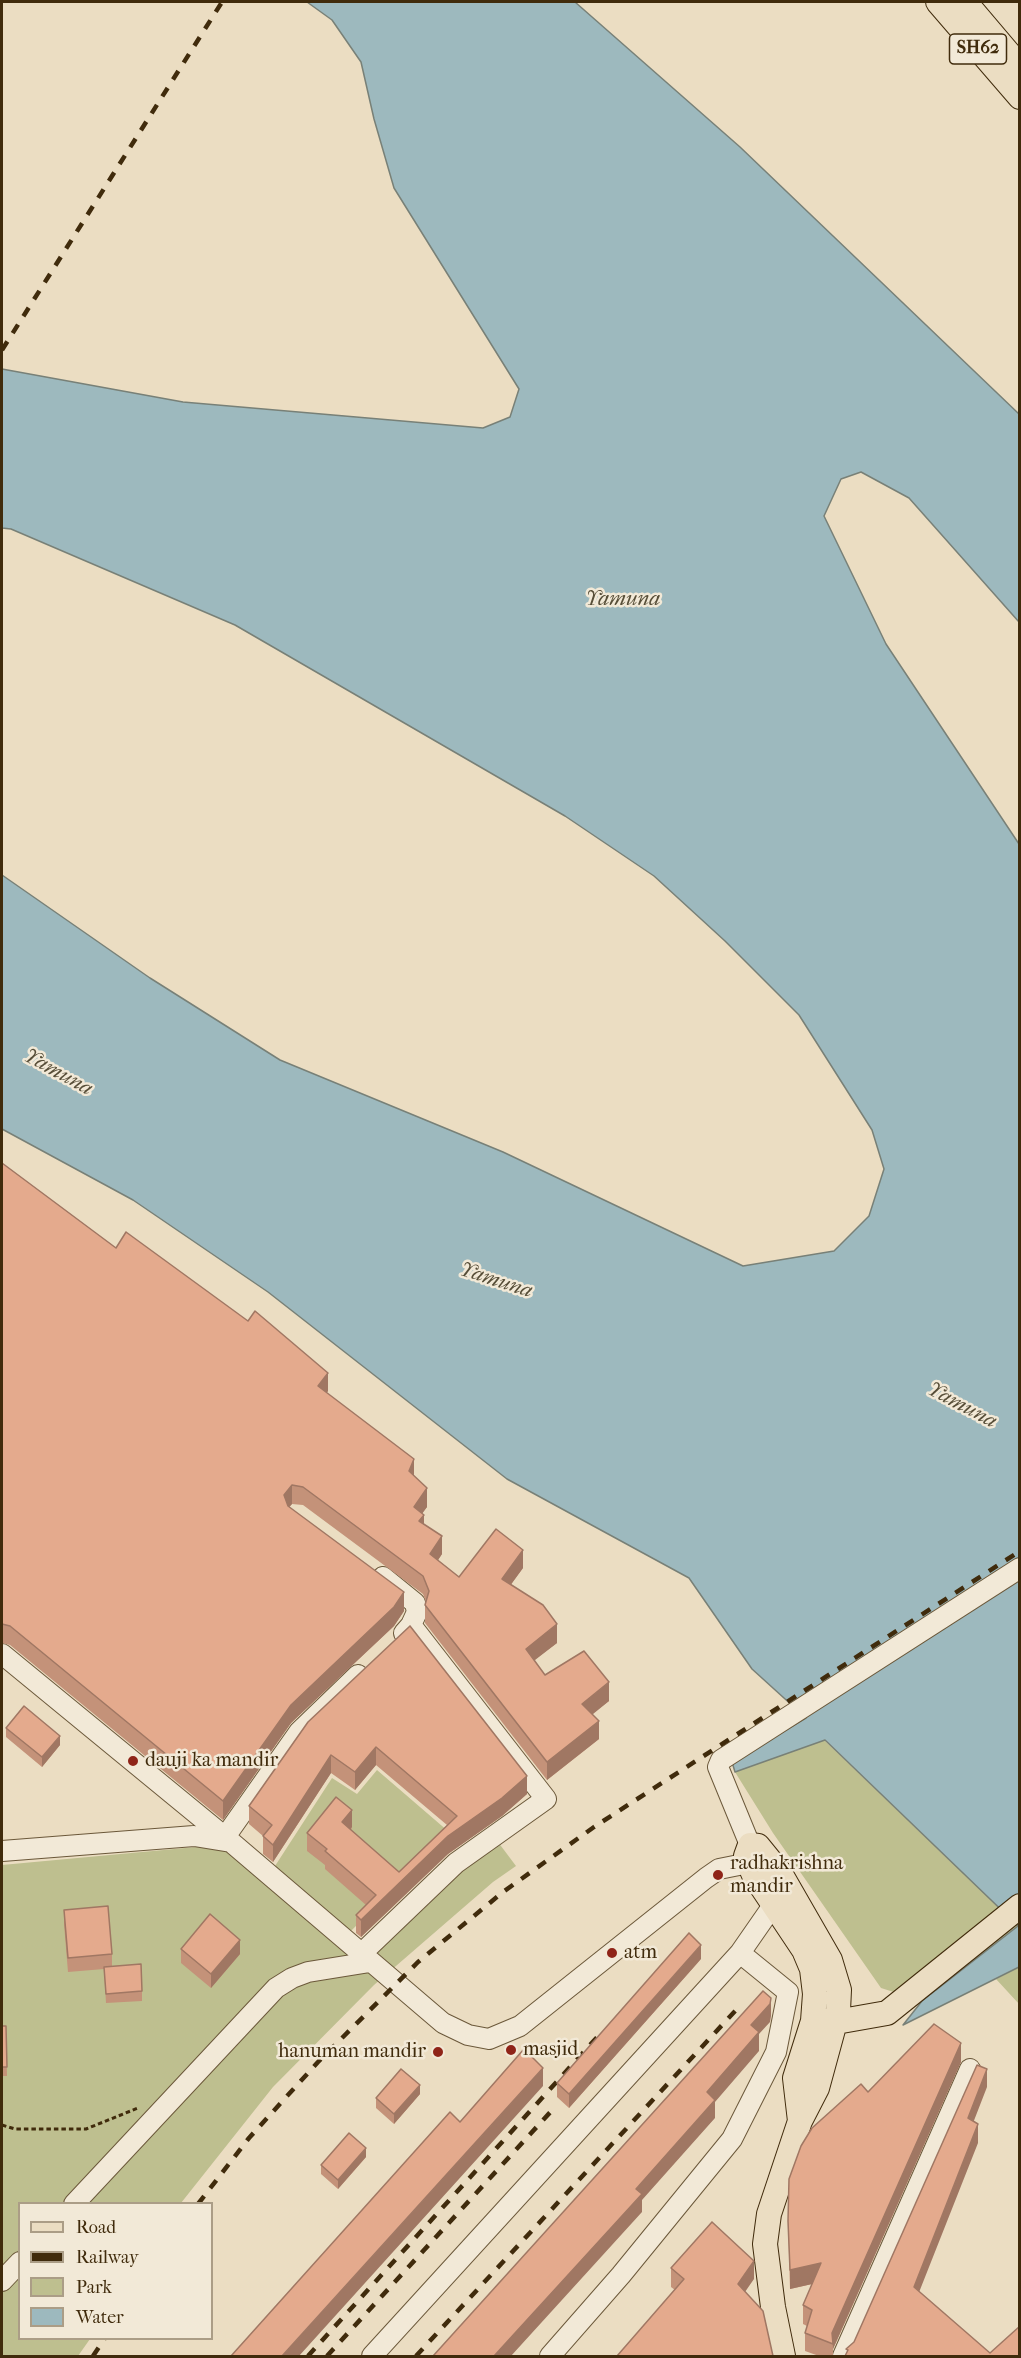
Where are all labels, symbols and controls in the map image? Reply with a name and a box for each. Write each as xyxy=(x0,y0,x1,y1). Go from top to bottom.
road number: SH62 xyxy=(950,34,1006,64)
water label: Yamuna xyxy=(586,587,660,613)
water label: Yamuna xyxy=(19,1044,97,1102)
water label: Yamuna xyxy=(457,1257,535,1305)
water label: Yamuna xyxy=(923,1377,1001,1435)
place label: dauji ka mandir xyxy=(145,1749,278,1773)
marker: dauji ka mandir xyxy=(126,1754,140,1768)
place label: radhakrishna mandir xyxy=(730,1852,843,1899)
marker: radhakrishna mandir xyxy=(711,1868,725,1882)
place label: atm xyxy=(624,1941,657,1965)
marker: atm xyxy=(605,1946,619,1960)
place label: masjid xyxy=(523,2038,578,2062)
place label: hanuman mandir xyxy=(278,2040,426,2064)
marker: masjid xyxy=(504,2043,518,2057)
marker: hanuman mandir xyxy=(431,2045,445,2059)
legend xyxy=(18,2202,213,2340)
text: Road xyxy=(76,2217,116,2238)
text: Railway xyxy=(76,2247,139,2268)
text: Park xyxy=(76,2277,112,2298)
text: Water xyxy=(76,2307,124,2328)

